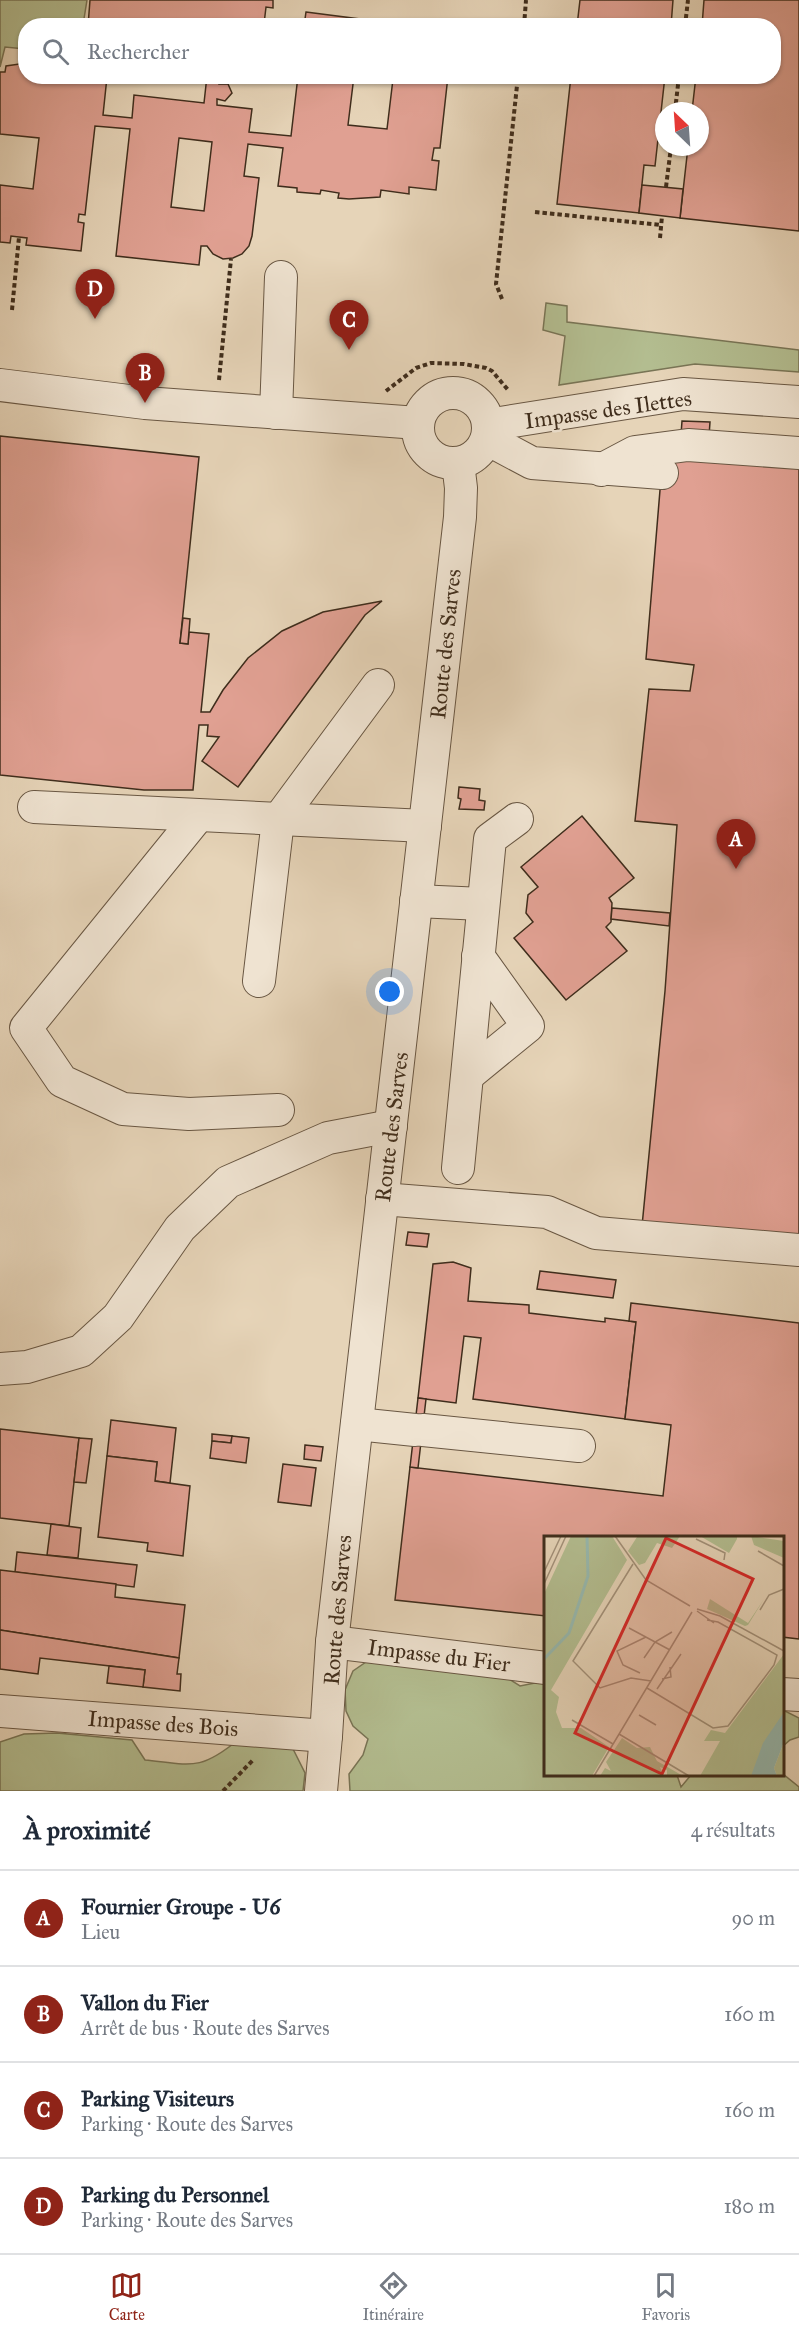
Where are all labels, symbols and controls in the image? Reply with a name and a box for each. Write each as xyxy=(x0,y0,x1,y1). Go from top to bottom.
search box xyxy=(18,18,781,84)
icon: search xyxy=(39,35,72,68)
text: Rechercher xyxy=(87,38,189,65)
north arrow xyxy=(655,102,709,156)
pin: D xyxy=(76,270,115,319)
pin: C xyxy=(330,300,368,350)
pin: B xyxy=(126,354,164,403)
street label: Impasse des Ilettes xyxy=(523,384,693,435)
street label: Route des Sarves xyxy=(424,568,467,720)
pin: A xyxy=(716,820,756,869)
your location xyxy=(375,977,404,1006)
street label: Route des Sarves xyxy=(369,1051,414,1204)
street label: Route des Sarves xyxy=(317,1534,358,1686)
inset map xyxy=(544,1536,784,1776)
street label: Impasse du Fier xyxy=(366,1633,513,1678)
street label: Impasse des Bois xyxy=(87,1705,239,1742)
text: À proximité xyxy=(24,1814,150,1846)
text: 4 résultats xyxy=(691,1818,775,1842)
text: Fournier Groupe - U6 xyxy=(81,1893,281,1920)
text: A xyxy=(37,1906,50,1930)
text: 90 m xyxy=(732,1906,775,1930)
text: Lieu xyxy=(81,1920,120,1944)
text: Vallon du Fier xyxy=(81,1989,209,2016)
text: B xyxy=(37,2002,50,2026)
text: 160 m xyxy=(724,2002,775,2026)
text: Arrêt de bus · Route des Sarves xyxy=(81,2016,329,2040)
text: Parking Visiteurs xyxy=(81,2085,234,2112)
text: C xyxy=(37,2098,50,2122)
text: 160 m xyxy=(724,2098,775,2122)
text: Parking · Route des Sarves xyxy=(81,2112,293,2136)
text: Parking du Personnel xyxy=(81,2181,269,2208)
text: D xyxy=(36,2194,51,2218)
text: 180 m xyxy=(724,2194,775,2218)
text: Parking · Route des Sarves xyxy=(81,2208,293,2232)
tab: Carte xyxy=(109,2269,145,2324)
tab: Itinéraire xyxy=(362,2269,424,2324)
tab: Favoris xyxy=(642,2269,690,2324)

